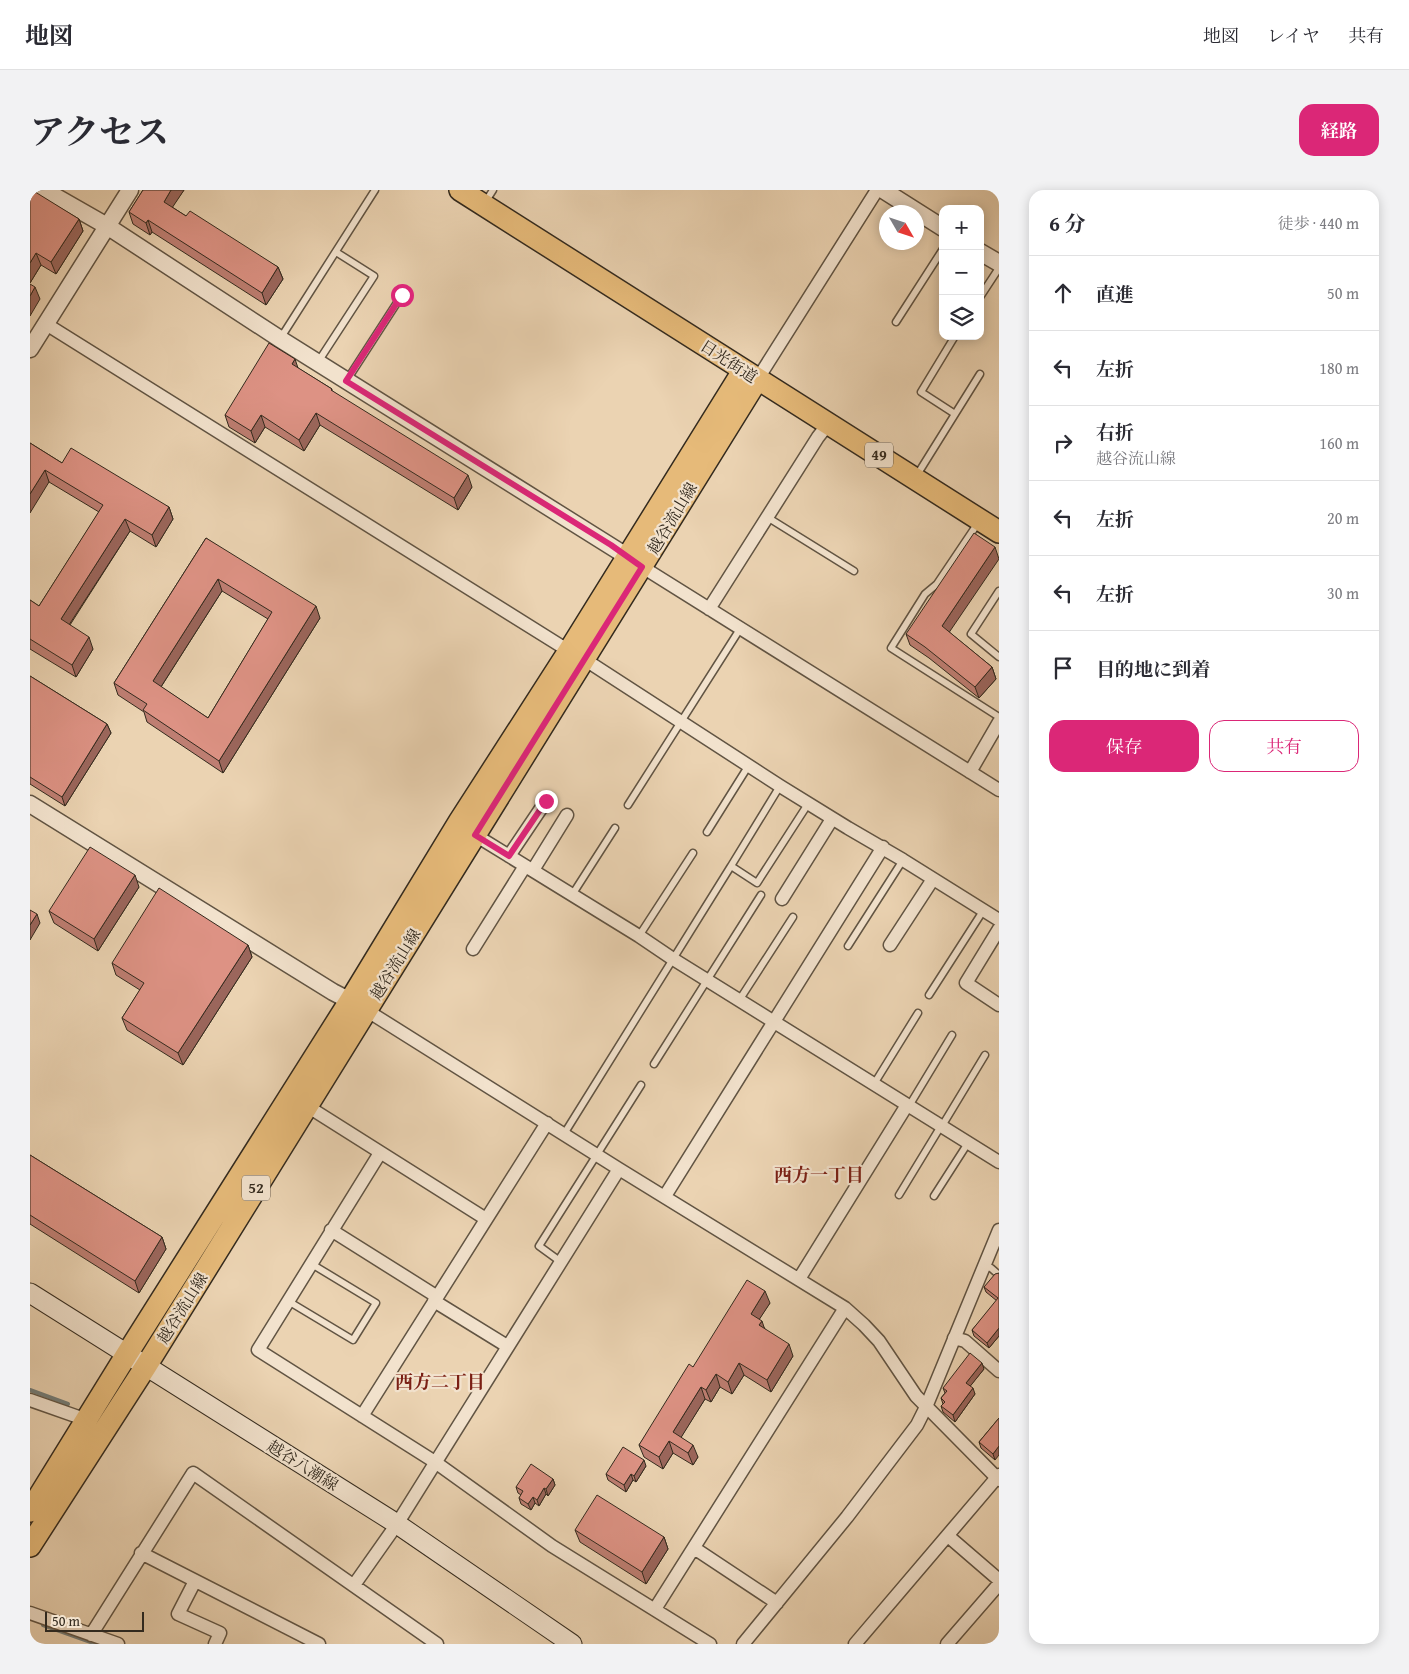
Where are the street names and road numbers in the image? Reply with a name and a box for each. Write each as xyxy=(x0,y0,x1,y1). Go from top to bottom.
street label: 日光街道 xyxy=(696,334,762,388)
road number: 49 xyxy=(865,442,893,468)
street label: 越谷流山線 xyxy=(641,478,703,558)
street label: 越谷流山線 xyxy=(364,924,426,1004)
road number: 52 xyxy=(242,1176,270,1200)
street label: 越谷流山線 xyxy=(151,1268,213,1348)
street label: 越谷八潮線 xyxy=(263,1434,343,1496)

